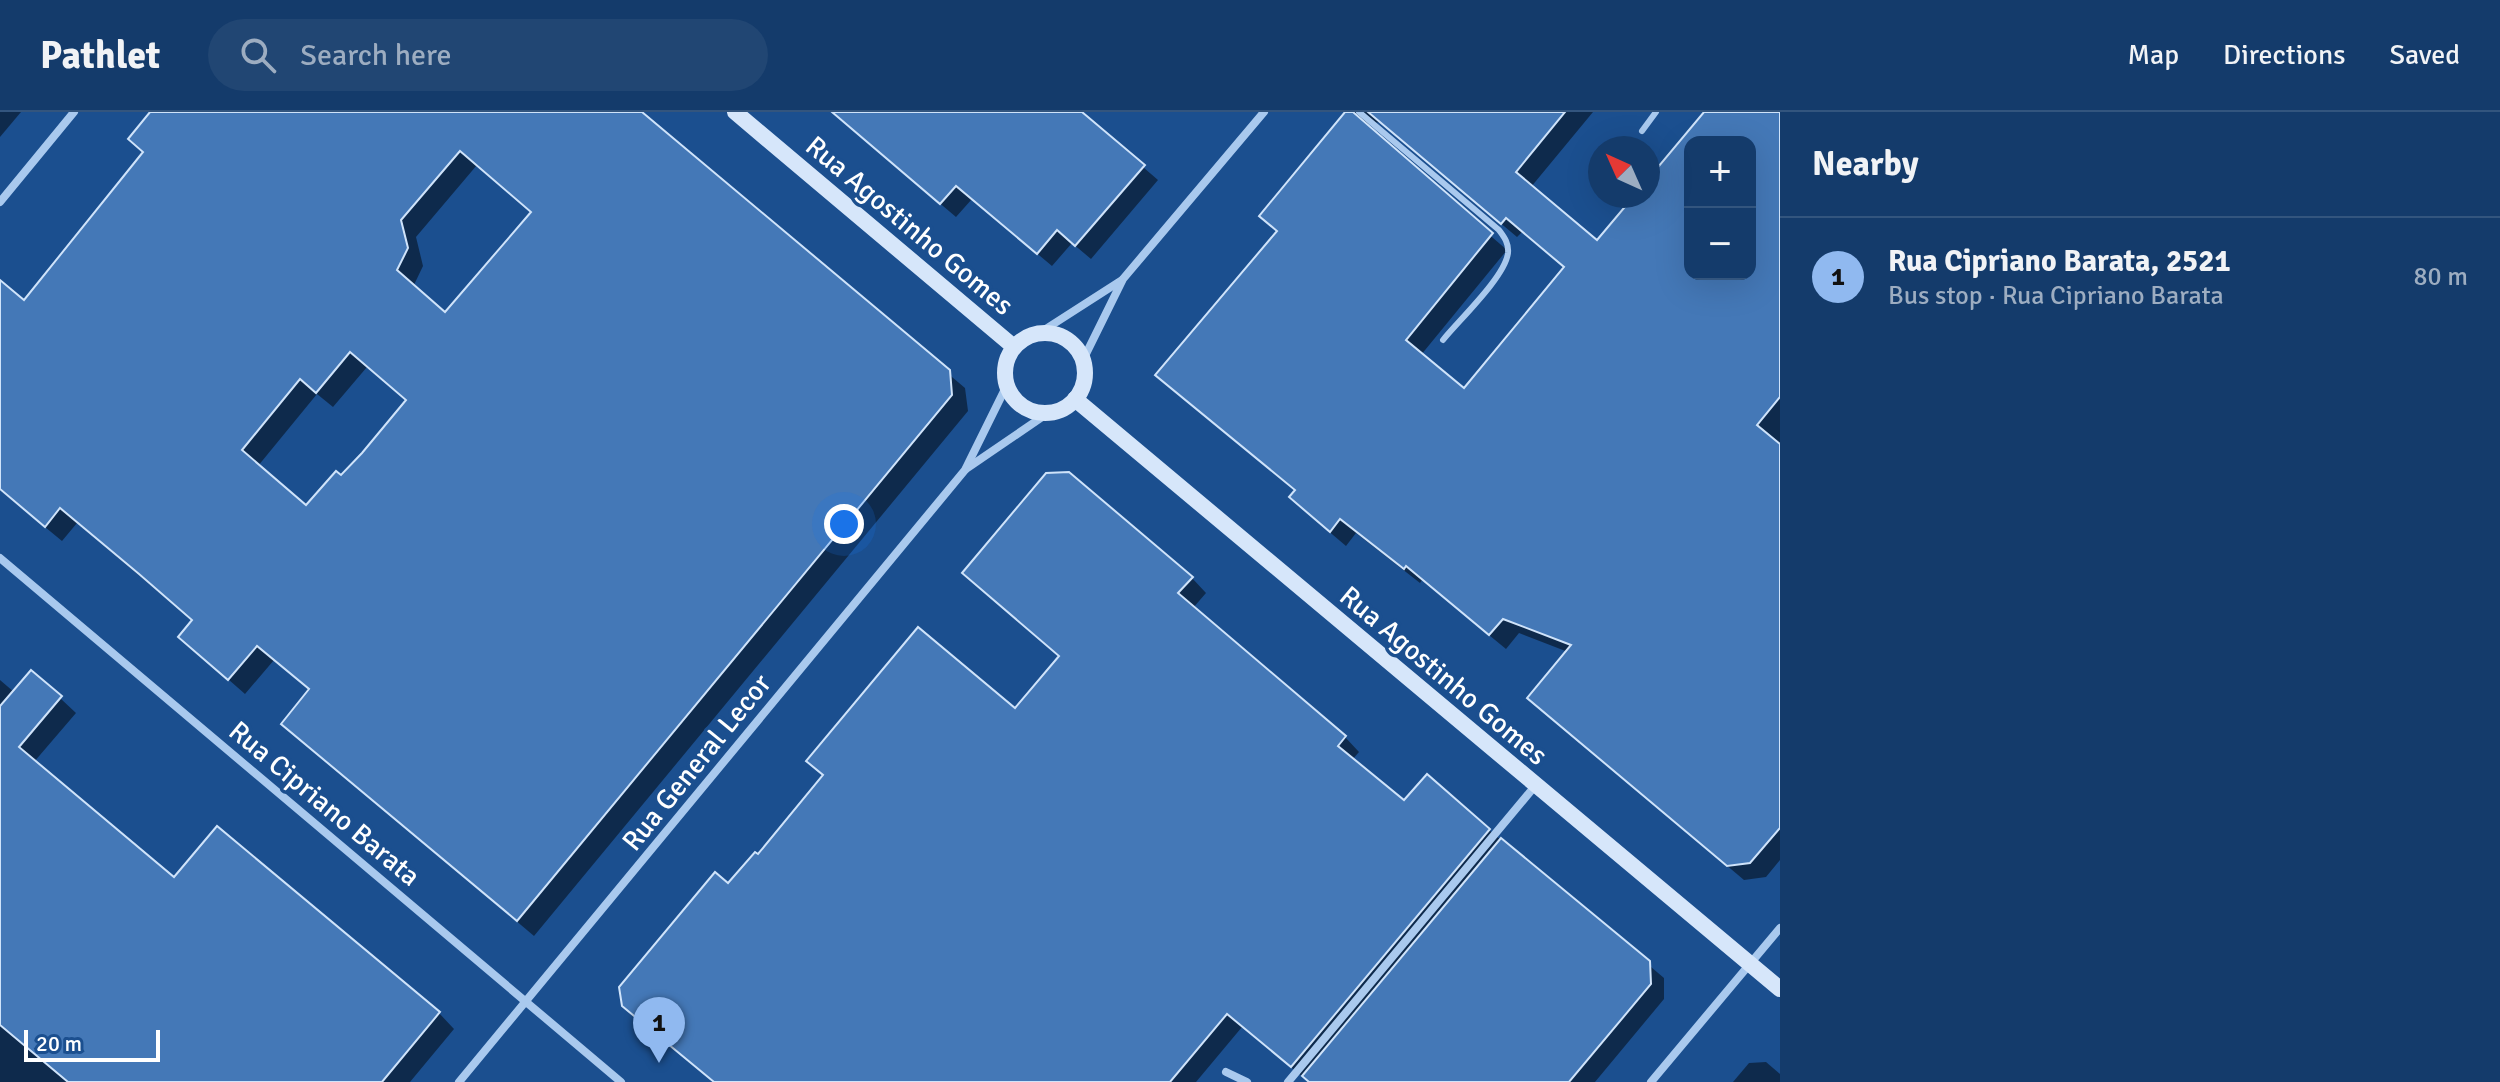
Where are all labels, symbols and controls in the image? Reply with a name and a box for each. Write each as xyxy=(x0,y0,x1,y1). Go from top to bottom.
search box xyxy=(208,19,768,91)
text: Pathlet xyxy=(40,32,160,79)
icon: search xyxy=(236,33,280,77)
text: Search here xyxy=(300,37,452,74)
text: Map xyxy=(2127,38,2179,72)
text: Directions xyxy=(2223,38,2345,72)
text: Saved xyxy=(2389,38,2460,72)
street label: Rua Agostinho Gomes xyxy=(799,129,1020,322)
north arrow xyxy=(1588,136,1660,208)
map controls xyxy=(1684,136,1756,280)
button: + xyxy=(1684,136,1756,208)
text: Nearby xyxy=(1812,143,1919,185)
button: − xyxy=(1684,208,1756,280)
text: Rua Cipriano Barata, 2521 xyxy=(1888,243,2231,280)
text: 1 xyxy=(1831,261,1845,293)
text: 80 m xyxy=(2413,261,2468,293)
text: Bus stop · Rua Cipriano Barata xyxy=(1888,280,2224,312)
your location xyxy=(824,504,864,544)
street label: Rua Agostinho Gomes xyxy=(1333,579,1554,772)
street label: Rua General Lecor xyxy=(615,667,779,858)
street label: Rua Cipriano Barata xyxy=(222,714,427,894)
pin: 1 xyxy=(633,997,685,1063)
scale bar xyxy=(24,1026,160,1062)
text: 20 m xyxy=(36,1030,82,1057)

